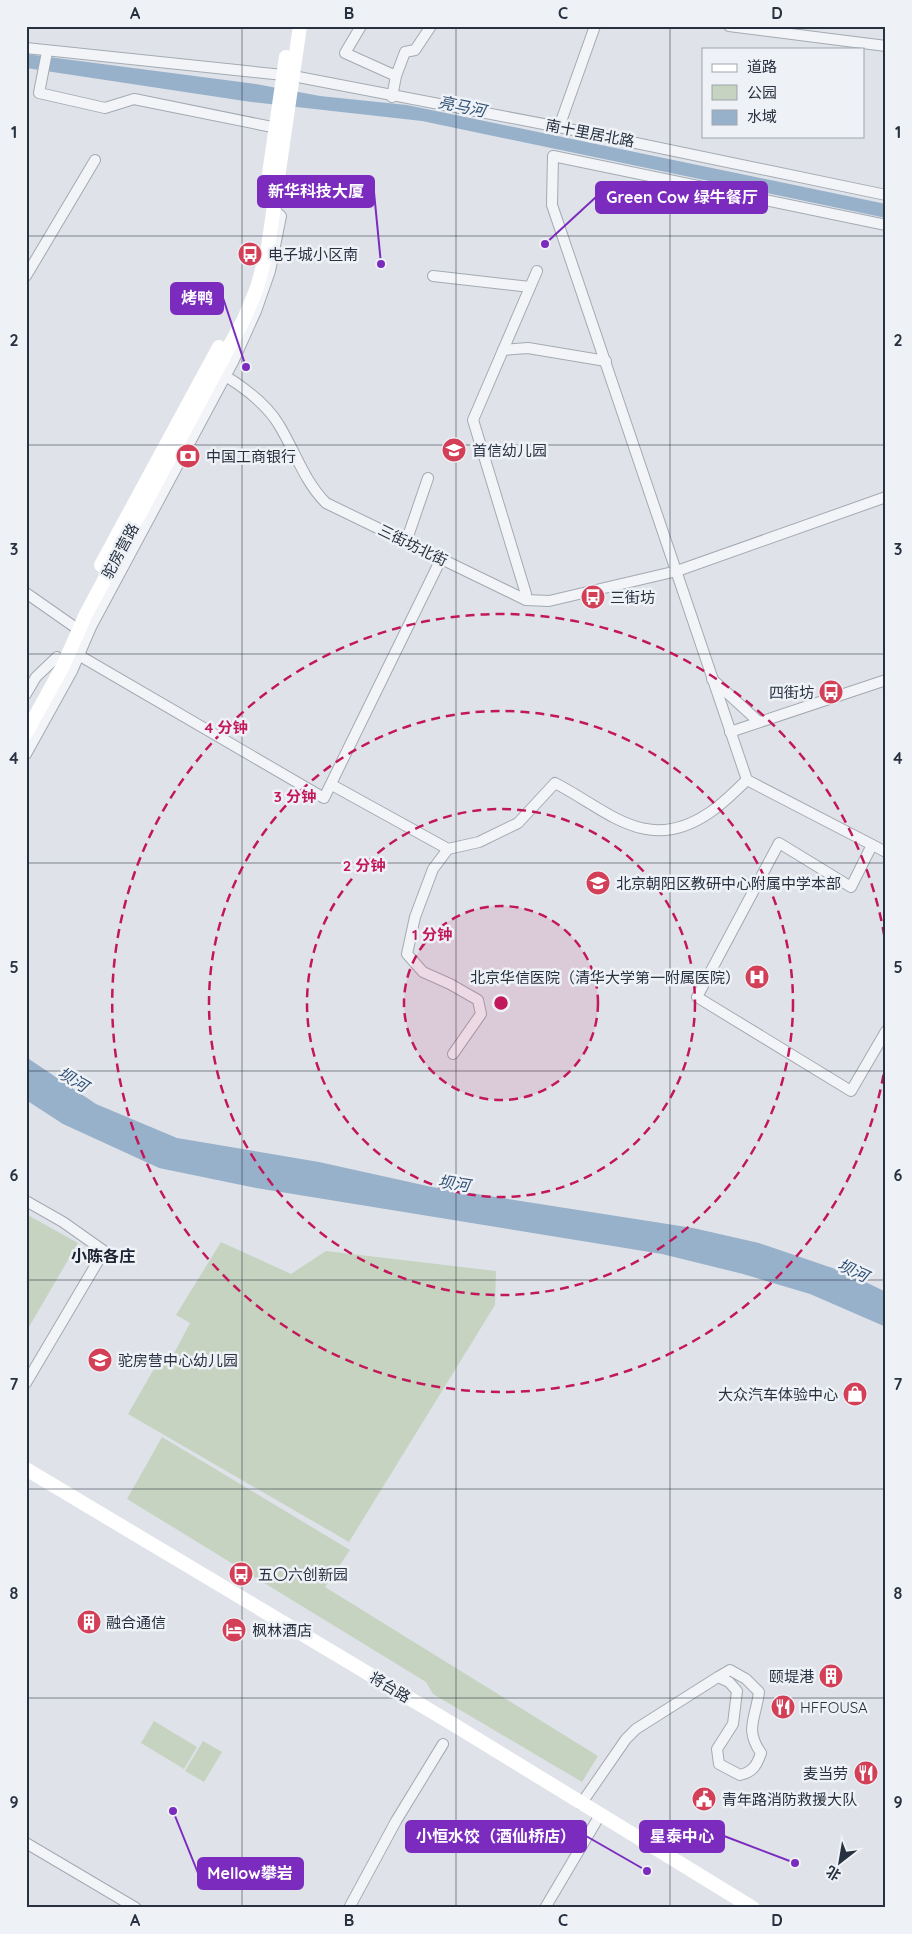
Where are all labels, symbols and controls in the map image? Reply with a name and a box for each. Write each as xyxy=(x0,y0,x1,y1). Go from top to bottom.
text: A xyxy=(130,3,141,23)
text: B xyxy=(344,3,354,23)
text: C xyxy=(558,3,568,23)
text: D xyxy=(771,3,783,23)
legend xyxy=(702,48,864,138)
text: 道路 xyxy=(747,57,777,76)
text: 公园 xyxy=(747,83,777,102)
water label: 亮马河 xyxy=(436,91,490,121)
text: 水域 xyxy=(747,107,777,126)
street label: 南十里居北路 xyxy=(544,115,636,151)
text: 1 xyxy=(11,122,17,142)
text: 1 xyxy=(895,122,901,142)
callout: 新华科技大厦 xyxy=(258,176,374,207)
text: 新华科技大厦 xyxy=(268,181,364,201)
callout: Green Cow 绿牛餐厅 xyxy=(596,182,767,213)
text: Green Cow 绿牛餐厅 xyxy=(606,187,758,207)
bus stop icon: 电子城小区南 xyxy=(237,241,263,267)
place label: 电子城小区南 xyxy=(268,245,358,264)
callout: 烤鸭 xyxy=(171,283,223,314)
text: 烤鸭 xyxy=(181,288,213,308)
text: 2 xyxy=(9,330,19,350)
text: 2 xyxy=(893,330,903,350)
school or university icon: 首信幼儿园 xyxy=(441,437,467,463)
place label: 首信幼儿园 xyxy=(472,441,547,460)
bank icon: 中国工商银行 xyxy=(175,443,201,469)
place label: 中国工商银行 xyxy=(206,447,296,466)
street label: 驼房营路 xyxy=(98,520,142,582)
street label: 三街坊北街 xyxy=(375,520,451,570)
text: 3 xyxy=(10,539,18,559)
text: 3 xyxy=(894,539,902,559)
bus stop icon: 三街坊 xyxy=(580,584,606,610)
place label: 三街坊 xyxy=(610,588,655,607)
bus stop icon: 四街坊 xyxy=(818,679,844,705)
place label: 四街坊 xyxy=(769,683,814,702)
text: 4 分钟 xyxy=(204,718,248,737)
text: 4 xyxy=(9,748,19,768)
text: 4 xyxy=(893,748,903,768)
text: 3 分钟 xyxy=(274,787,316,806)
text: 2 分钟 xyxy=(343,856,385,875)
school or university icon: 北京朝阳区教研中心附属中学本部 xyxy=(585,870,611,896)
place label: 北京朝阳区教研中心附属中学本部 xyxy=(616,874,841,893)
text: 1 分钟 xyxy=(412,925,452,944)
text: 5 xyxy=(9,957,19,977)
text: 5 xyxy=(893,957,903,977)
hospital icon: 北京华信医院（清华大学第一附属医院） xyxy=(744,964,770,990)
place label: 北京华信医院（清华大学第一附属医院） xyxy=(470,968,740,987)
centre of rings xyxy=(492,994,510,1012)
water label: 坝河 xyxy=(54,1062,94,1097)
text: 6 xyxy=(10,1165,19,1185)
text: 6 xyxy=(894,1165,903,1185)
water label: 坝河 xyxy=(437,1171,474,1196)
district label: 小陈各庄 xyxy=(71,1246,135,1266)
water label: 坝河 xyxy=(834,1254,874,1287)
school or university icon: 驼房营中心幼儿园 xyxy=(87,1347,113,1373)
place label: 驼房营中心幼儿园 xyxy=(118,1351,238,1370)
text: 7 xyxy=(10,1374,19,1394)
text: 7 xyxy=(894,1374,903,1394)
shop icon: 大众汽车体验中心 xyxy=(842,1381,868,1407)
place label: 大众汽车体验中心 xyxy=(718,1385,838,1404)
bus stop icon: 五〇六创新园 xyxy=(228,1561,254,1587)
place label: 五〇六创新园 xyxy=(258,1565,348,1584)
text: 8 xyxy=(10,1583,19,1603)
text: 8 xyxy=(894,1583,903,1603)
building icon: 融合通信 xyxy=(76,1609,102,1635)
place label: 融合通信 xyxy=(106,1613,166,1632)
hotel icon: 枫林酒店 xyxy=(221,1617,247,1643)
place label: 枫林酒店 xyxy=(252,1621,312,1640)
building icon: 颐堤港 xyxy=(818,1663,844,1689)
street label: 将台路 xyxy=(366,1667,414,1707)
place label: 颐堤港 xyxy=(769,1667,814,1686)
restaurant icon: HFFOUSA xyxy=(770,1694,796,1720)
place label: HFFOUSA xyxy=(800,1698,868,1717)
restaurant icon: 麦当劳 xyxy=(853,1760,879,1786)
place label: 麦当劳 xyxy=(803,1764,848,1783)
public building icon: 青年路消防救援大队 xyxy=(691,1786,717,1812)
place label: 青年路消防救援大队 xyxy=(722,1790,857,1809)
text: 9 xyxy=(9,1792,19,1812)
text: 9 xyxy=(893,1792,903,1812)
callout: 小恒水饺（酒仙桥店） xyxy=(406,1821,586,1852)
callout: 星泰中心 xyxy=(640,1821,724,1852)
text: 小恒水饺（酒仙桥店） xyxy=(416,1826,576,1846)
text: 星泰中心 xyxy=(650,1826,714,1846)
north arrow xyxy=(814,1836,864,1886)
callout: Mellow攀岩 xyxy=(198,1858,303,1889)
text: 北 xyxy=(823,1862,844,1884)
text: Mellow攀岩 xyxy=(207,1863,293,1883)
text: A xyxy=(130,1910,141,1930)
text: B xyxy=(344,1910,354,1930)
text: C xyxy=(558,1910,568,1930)
text: D xyxy=(771,1910,783,1930)

